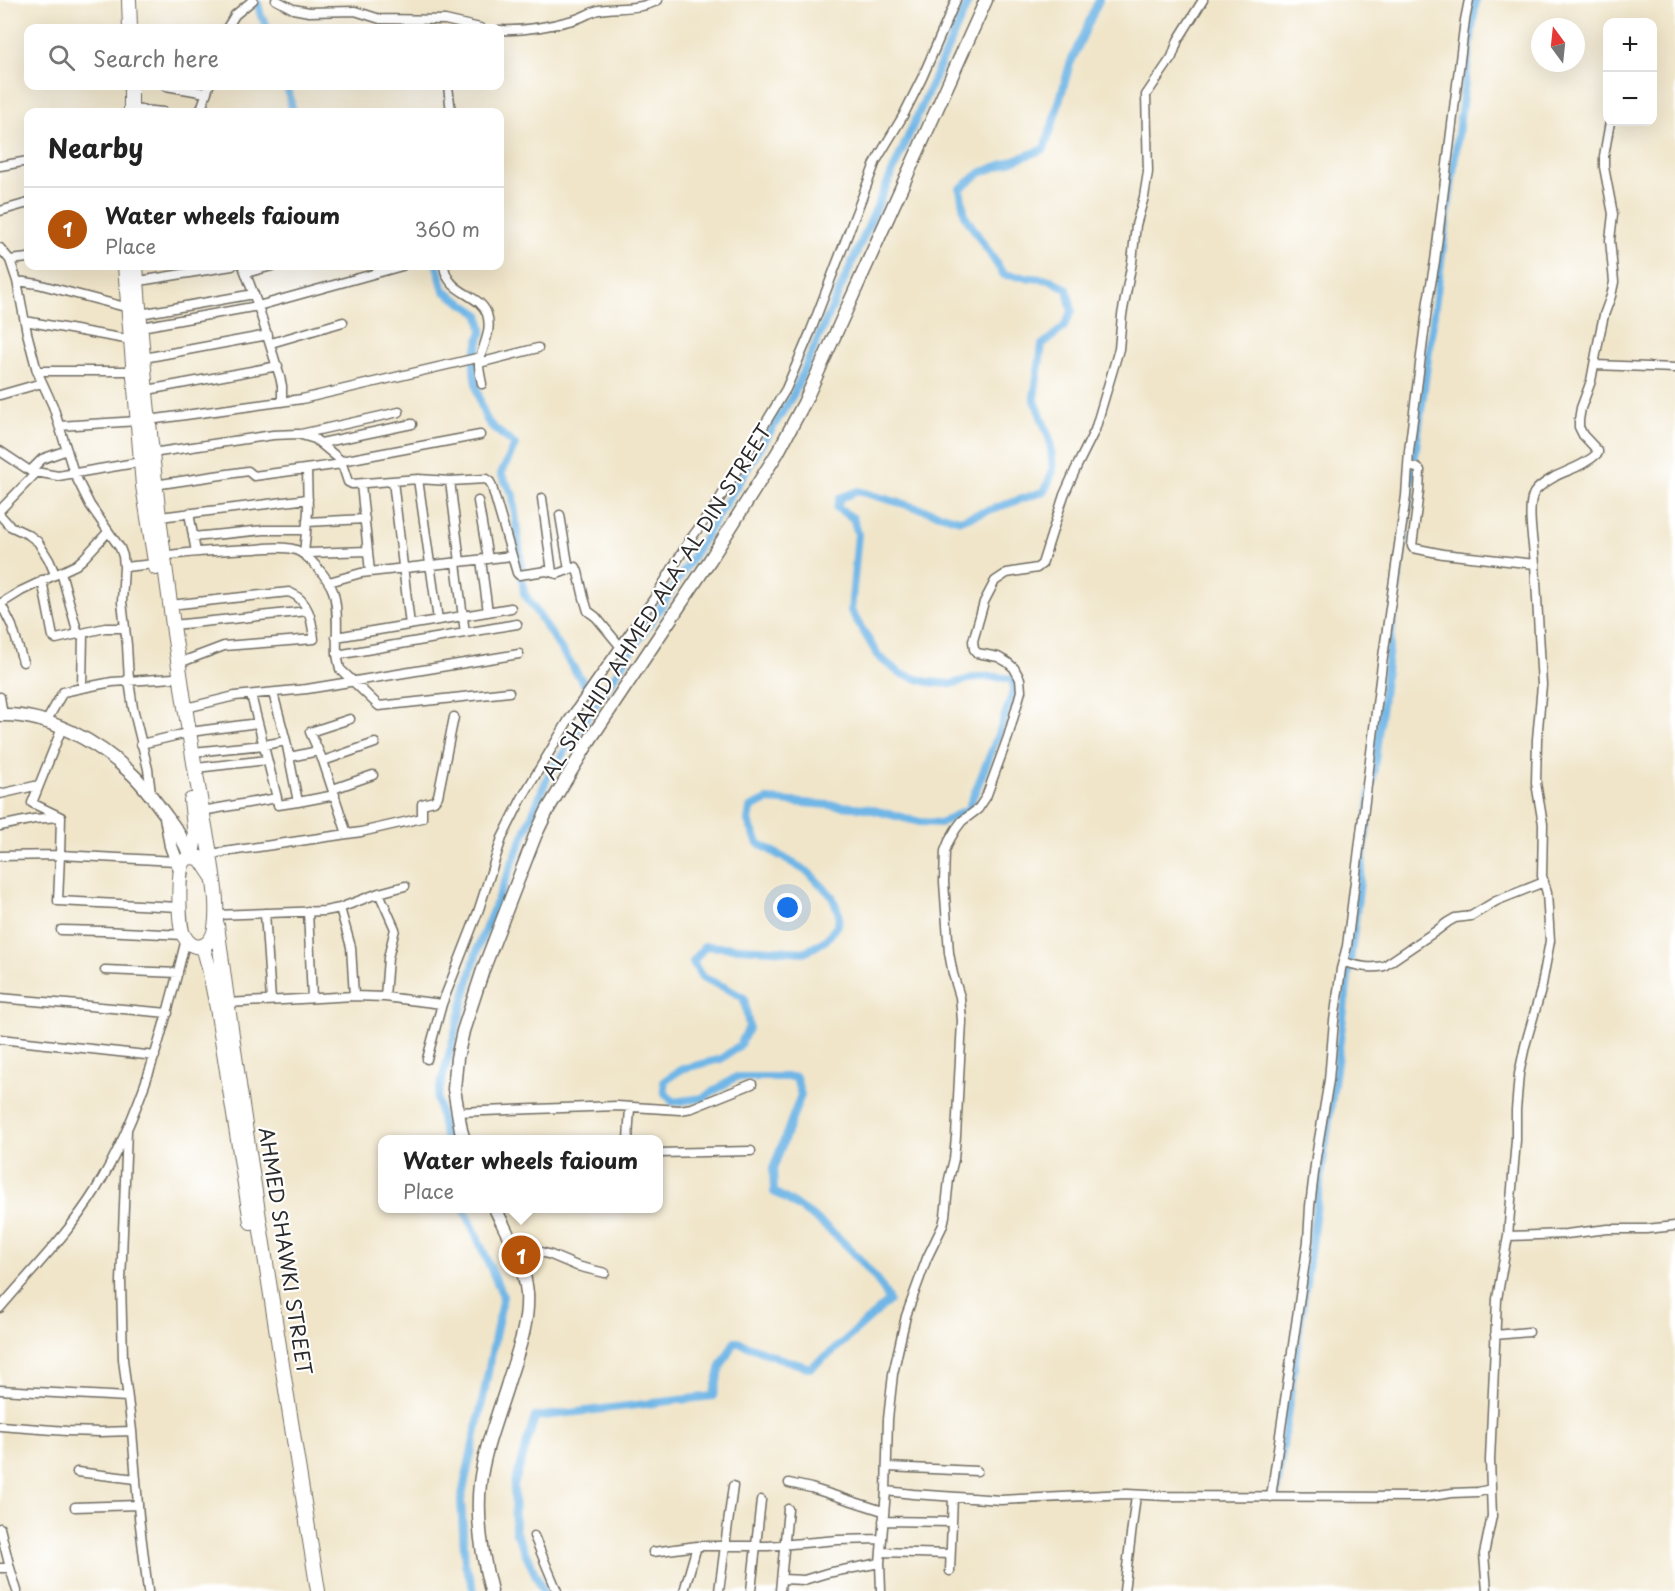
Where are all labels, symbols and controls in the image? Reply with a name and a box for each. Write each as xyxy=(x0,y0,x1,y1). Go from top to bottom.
north arrow xyxy=(1531,18,1585,72)
map controls xyxy=(1603,18,1657,126)
button: + xyxy=(1603,18,1657,72)
search box xyxy=(24,24,504,90)
icon: search xyxy=(45,41,78,74)
text: Search here xyxy=(93,41,219,74)
button: − xyxy=(1603,72,1657,126)
text: Nearby xyxy=(48,128,143,167)
text: Water wheels faioum xyxy=(105,198,340,231)
text: 1 xyxy=(63,214,72,244)
text: 360 m xyxy=(414,214,480,244)
text: Place xyxy=(105,231,156,261)
street label: AL SHAHID AHMED ALA' AL DIN STREET xyxy=(534,418,779,785)
your location xyxy=(773,893,802,922)
street label: AHMED SHAWKI STREET xyxy=(252,1125,320,1378)
popup xyxy=(378,1135,663,1213)
text: Water wheels faioum xyxy=(403,1143,638,1176)
text: Place xyxy=(403,1176,454,1206)
pin: 1 xyxy=(502,1232,540,1278)

